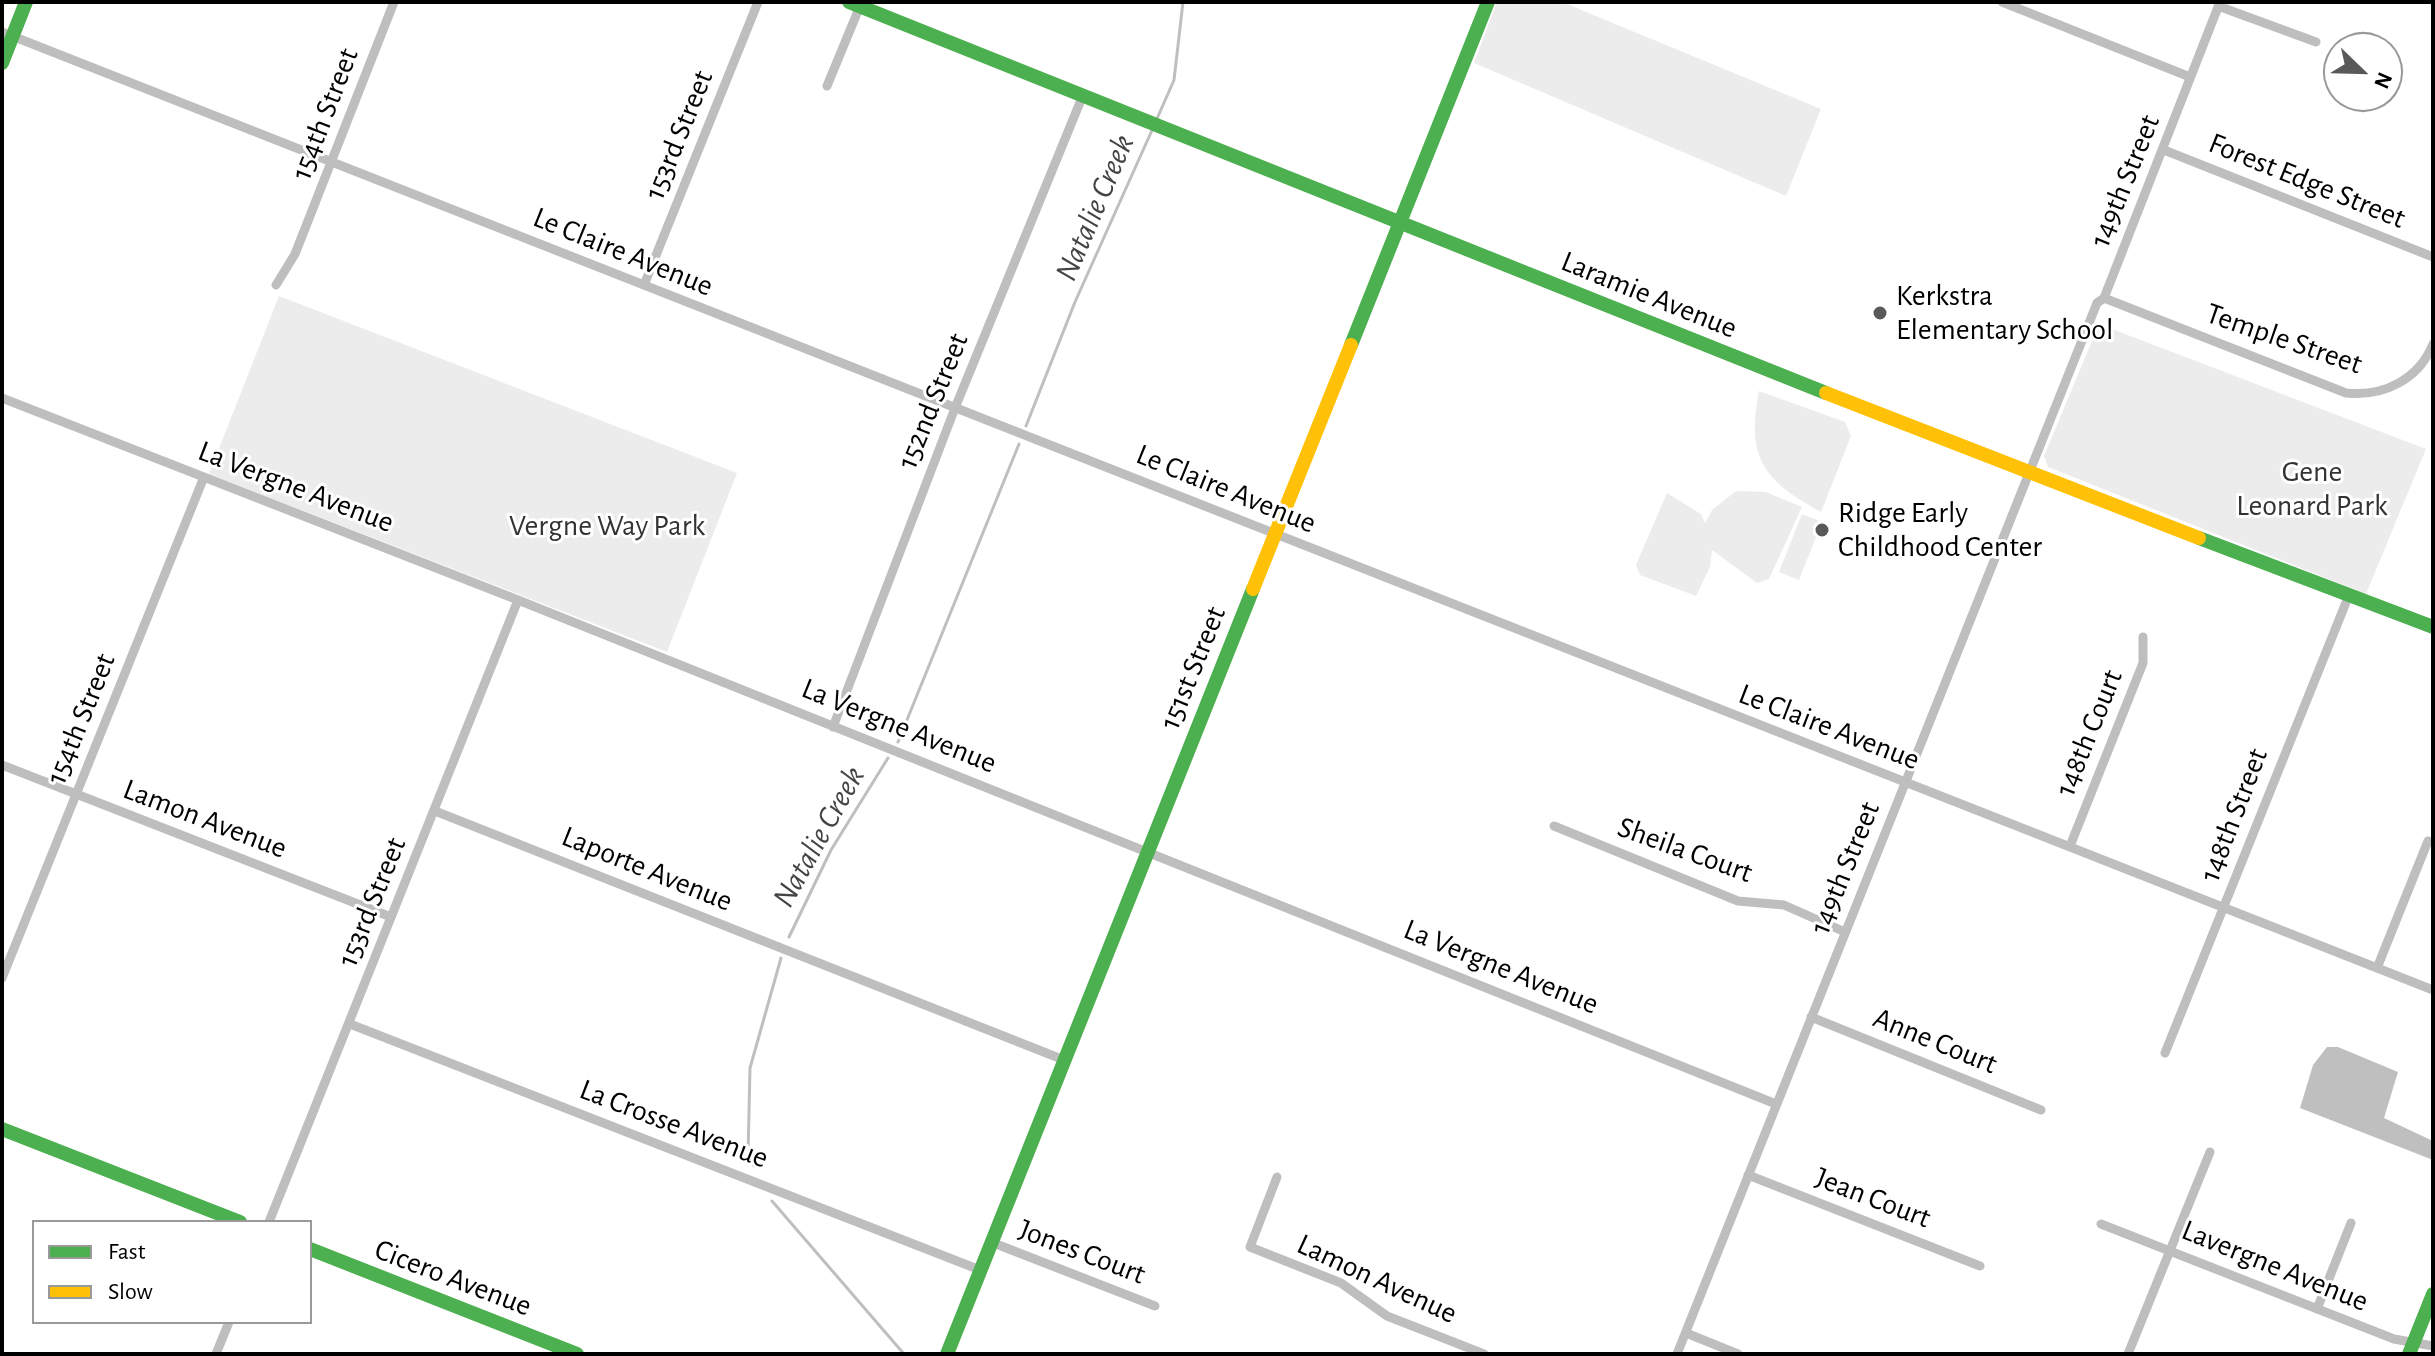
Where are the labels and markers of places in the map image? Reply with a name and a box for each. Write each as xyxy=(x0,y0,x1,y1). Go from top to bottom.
place label: Kerkstra Elementary School xyxy=(1896,278,2113,348)
marker: Kerkstra Elementary School xyxy=(1871,304,1889,322)
place label: Ridge Early Childhood Center xyxy=(1838,495,2042,566)
marker: Ridge Early Childhood Center xyxy=(1813,521,1831,539)

